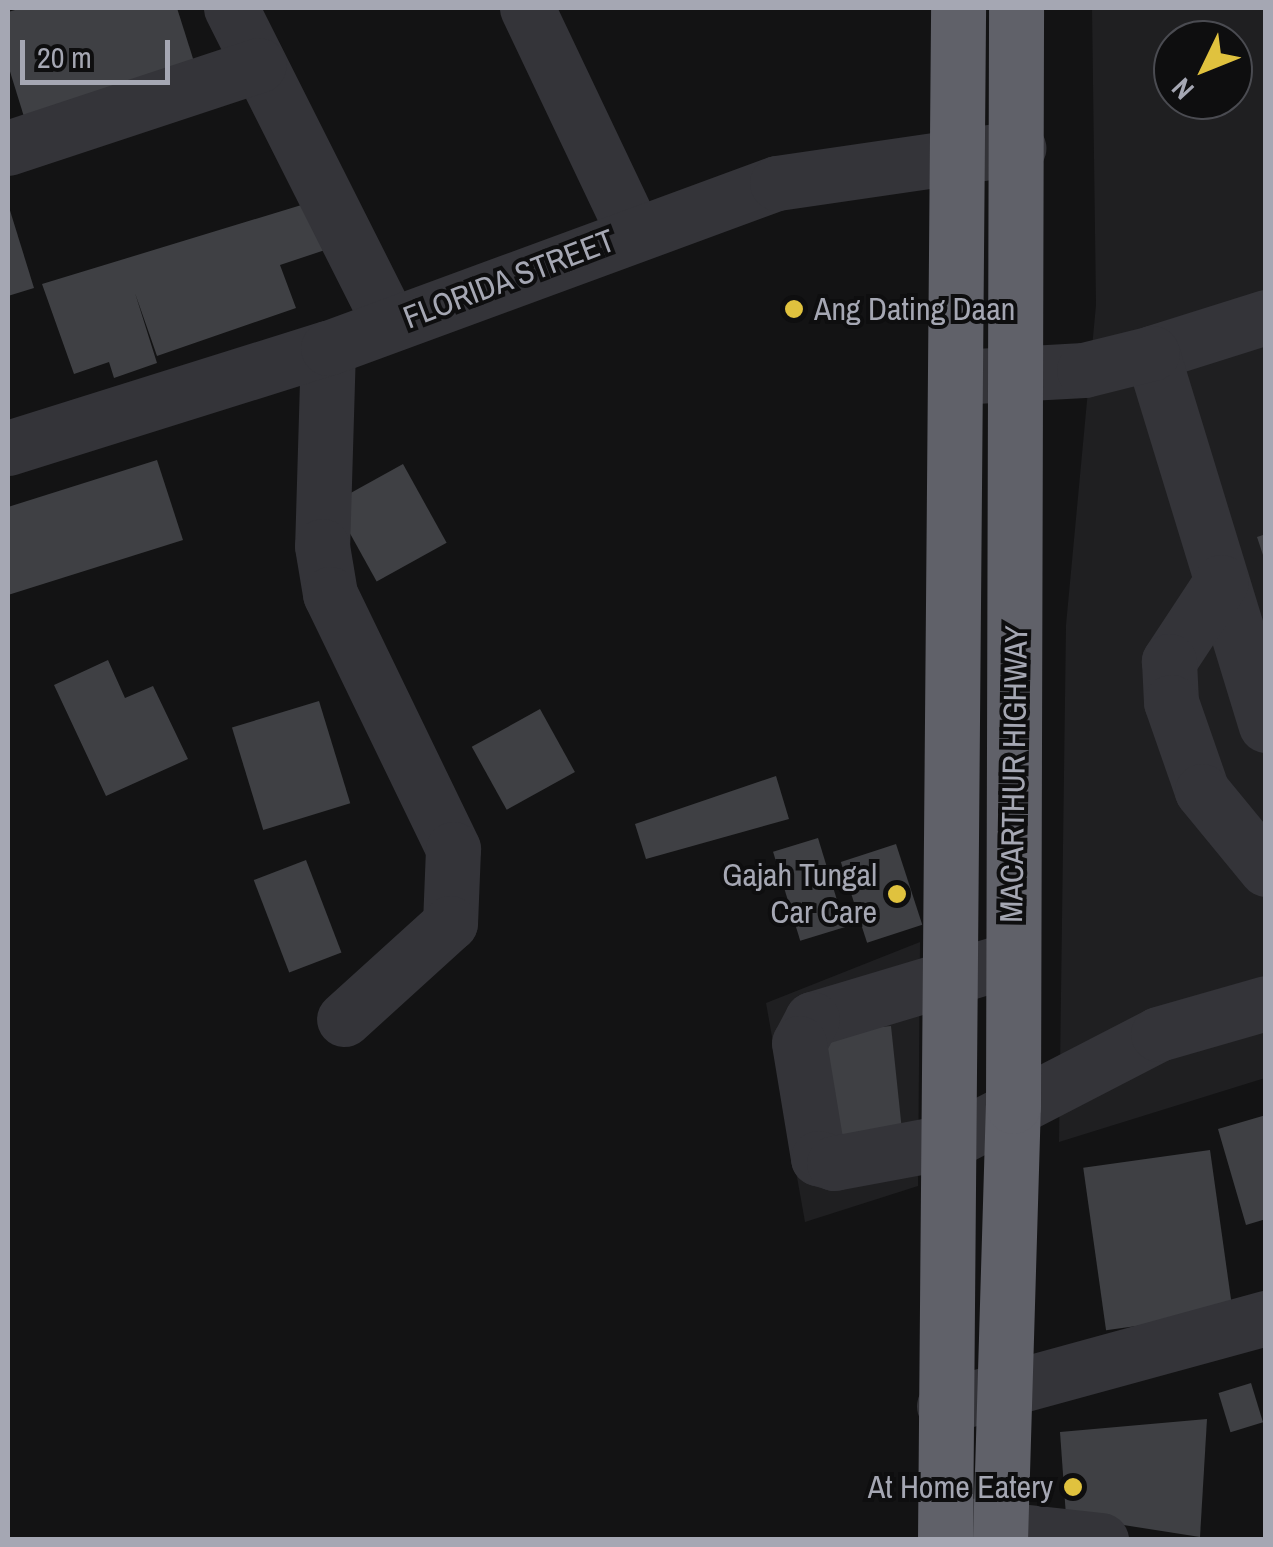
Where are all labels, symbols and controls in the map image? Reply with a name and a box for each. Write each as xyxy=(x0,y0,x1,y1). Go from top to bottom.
scale bar xyxy=(25,20,175,82)
north arrow xyxy=(1153,20,1253,120)
text: 20 m xyxy=(37,37,92,77)
text: N xyxy=(1163,70,1202,108)
street label: FLORIDA STREET xyxy=(397,221,621,337)
place label: Ang Dating Daan xyxy=(814,290,1015,328)
marker: Ang Dating Daan xyxy=(783,298,805,320)
street label: MACARTHUR HIGHWAY xyxy=(992,625,1036,923)
place label: Gajah Tungal Car Care xyxy=(722,857,877,932)
marker: Gajah Tungal Car Care xyxy=(886,883,908,905)
place label: At Home Eatery xyxy=(868,1468,1053,1506)
marker: At Home Eatery xyxy=(1062,1476,1084,1498)

